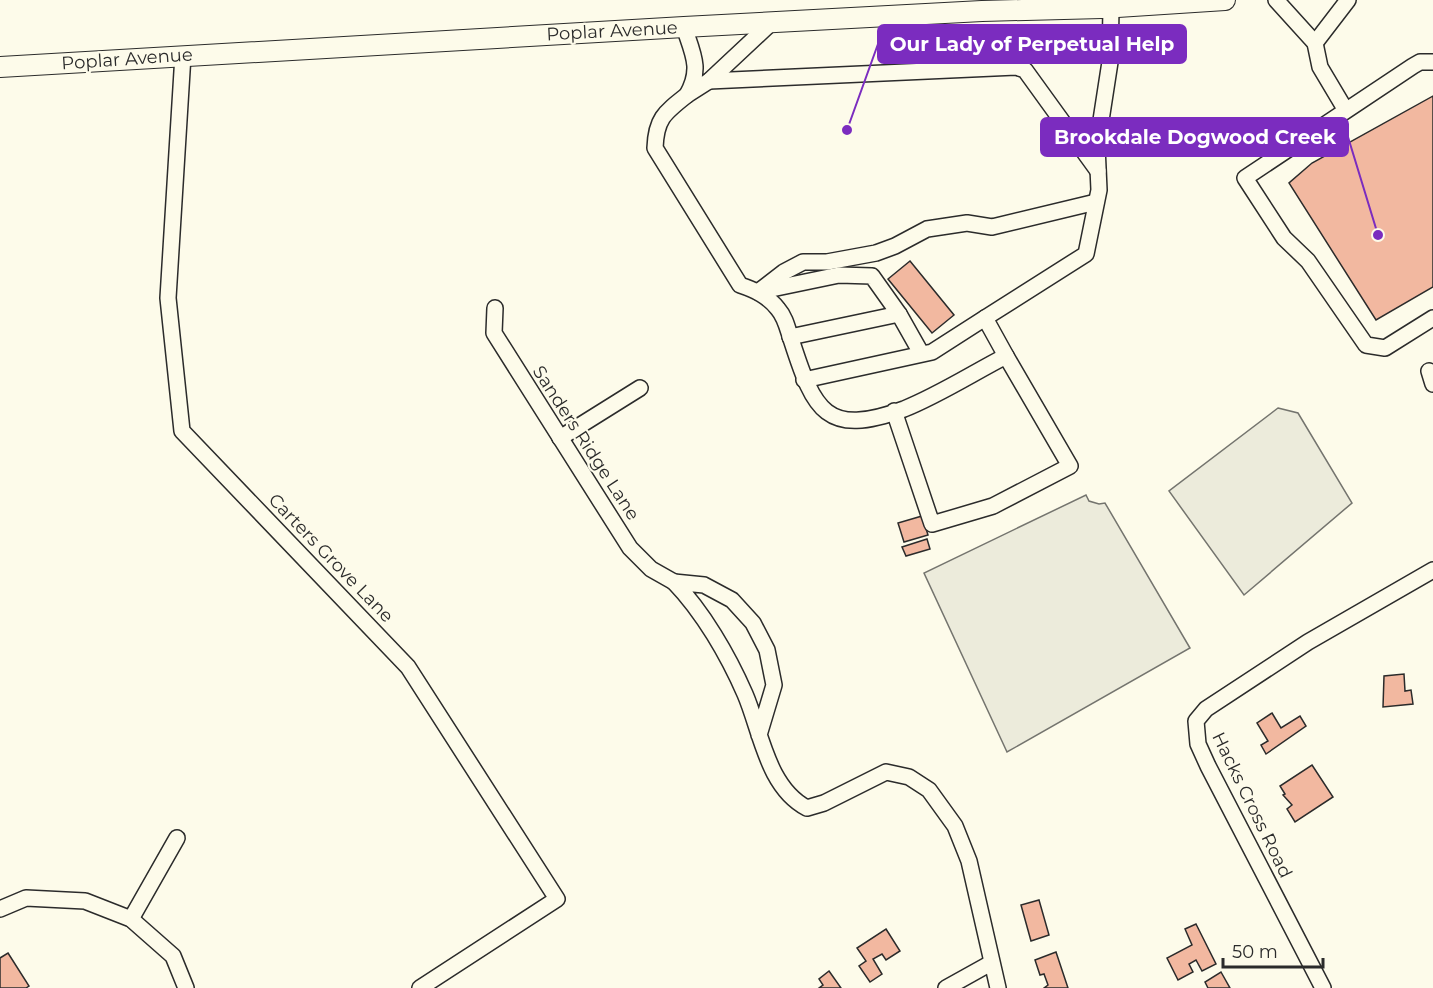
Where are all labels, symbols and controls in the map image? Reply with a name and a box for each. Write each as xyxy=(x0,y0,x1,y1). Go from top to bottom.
street label: Poplar Avenue xyxy=(546,17,678,45)
callout: Our Lady of Perpetual Help xyxy=(878,25,1186,63)
text: Our Lady of Perpetual Help xyxy=(890,32,1174,56)
street label: Poplar Avenue xyxy=(61,43,193,75)
callout: Brookdale Dogwood Creek xyxy=(1041,118,1348,156)
text: Brookdale Dogwood Creek xyxy=(1054,125,1337,149)
street label: Sanders Ridge Lane xyxy=(528,362,644,525)
street label: Carters Grove Lane xyxy=(264,489,398,627)
street label: Hacks Cross Road xyxy=(1207,728,1297,882)
scale bar xyxy=(1223,931,1324,969)
text: 50 m xyxy=(1232,941,1278,963)

